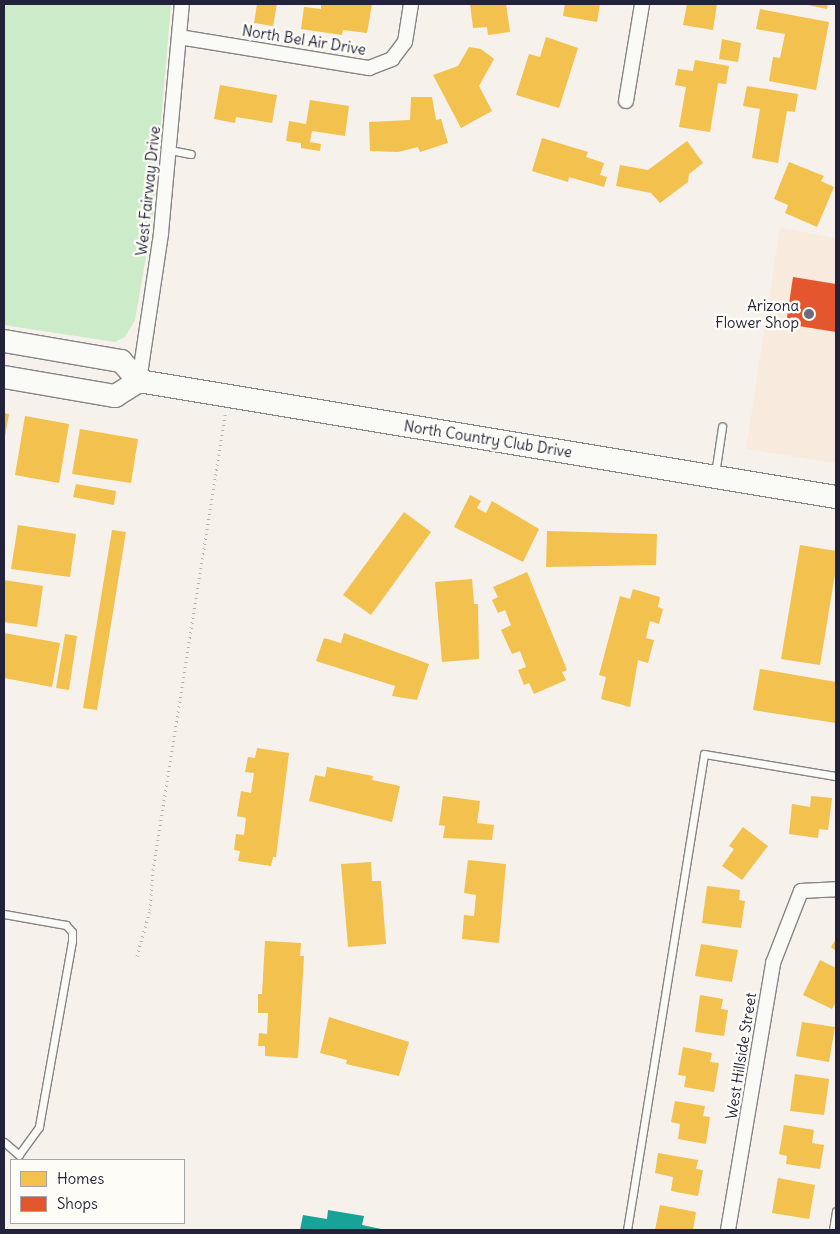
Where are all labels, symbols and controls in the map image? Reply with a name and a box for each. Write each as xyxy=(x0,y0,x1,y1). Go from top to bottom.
street label: North Bel Air Drive xyxy=(241,21,367,59)
street label: West Fairway Drive xyxy=(132,125,164,257)
place label: Arizona Flower Shop xyxy=(715,296,799,331)
marker: Arizona Flower Shop xyxy=(803,308,815,320)
street label: North Country Club Drive xyxy=(403,417,573,461)
street label: West Hillside Street xyxy=(722,991,760,1121)
legend xyxy=(10,1159,185,1224)
text: Homes xyxy=(57,1169,104,1188)
text: Shops xyxy=(57,1194,98,1213)

